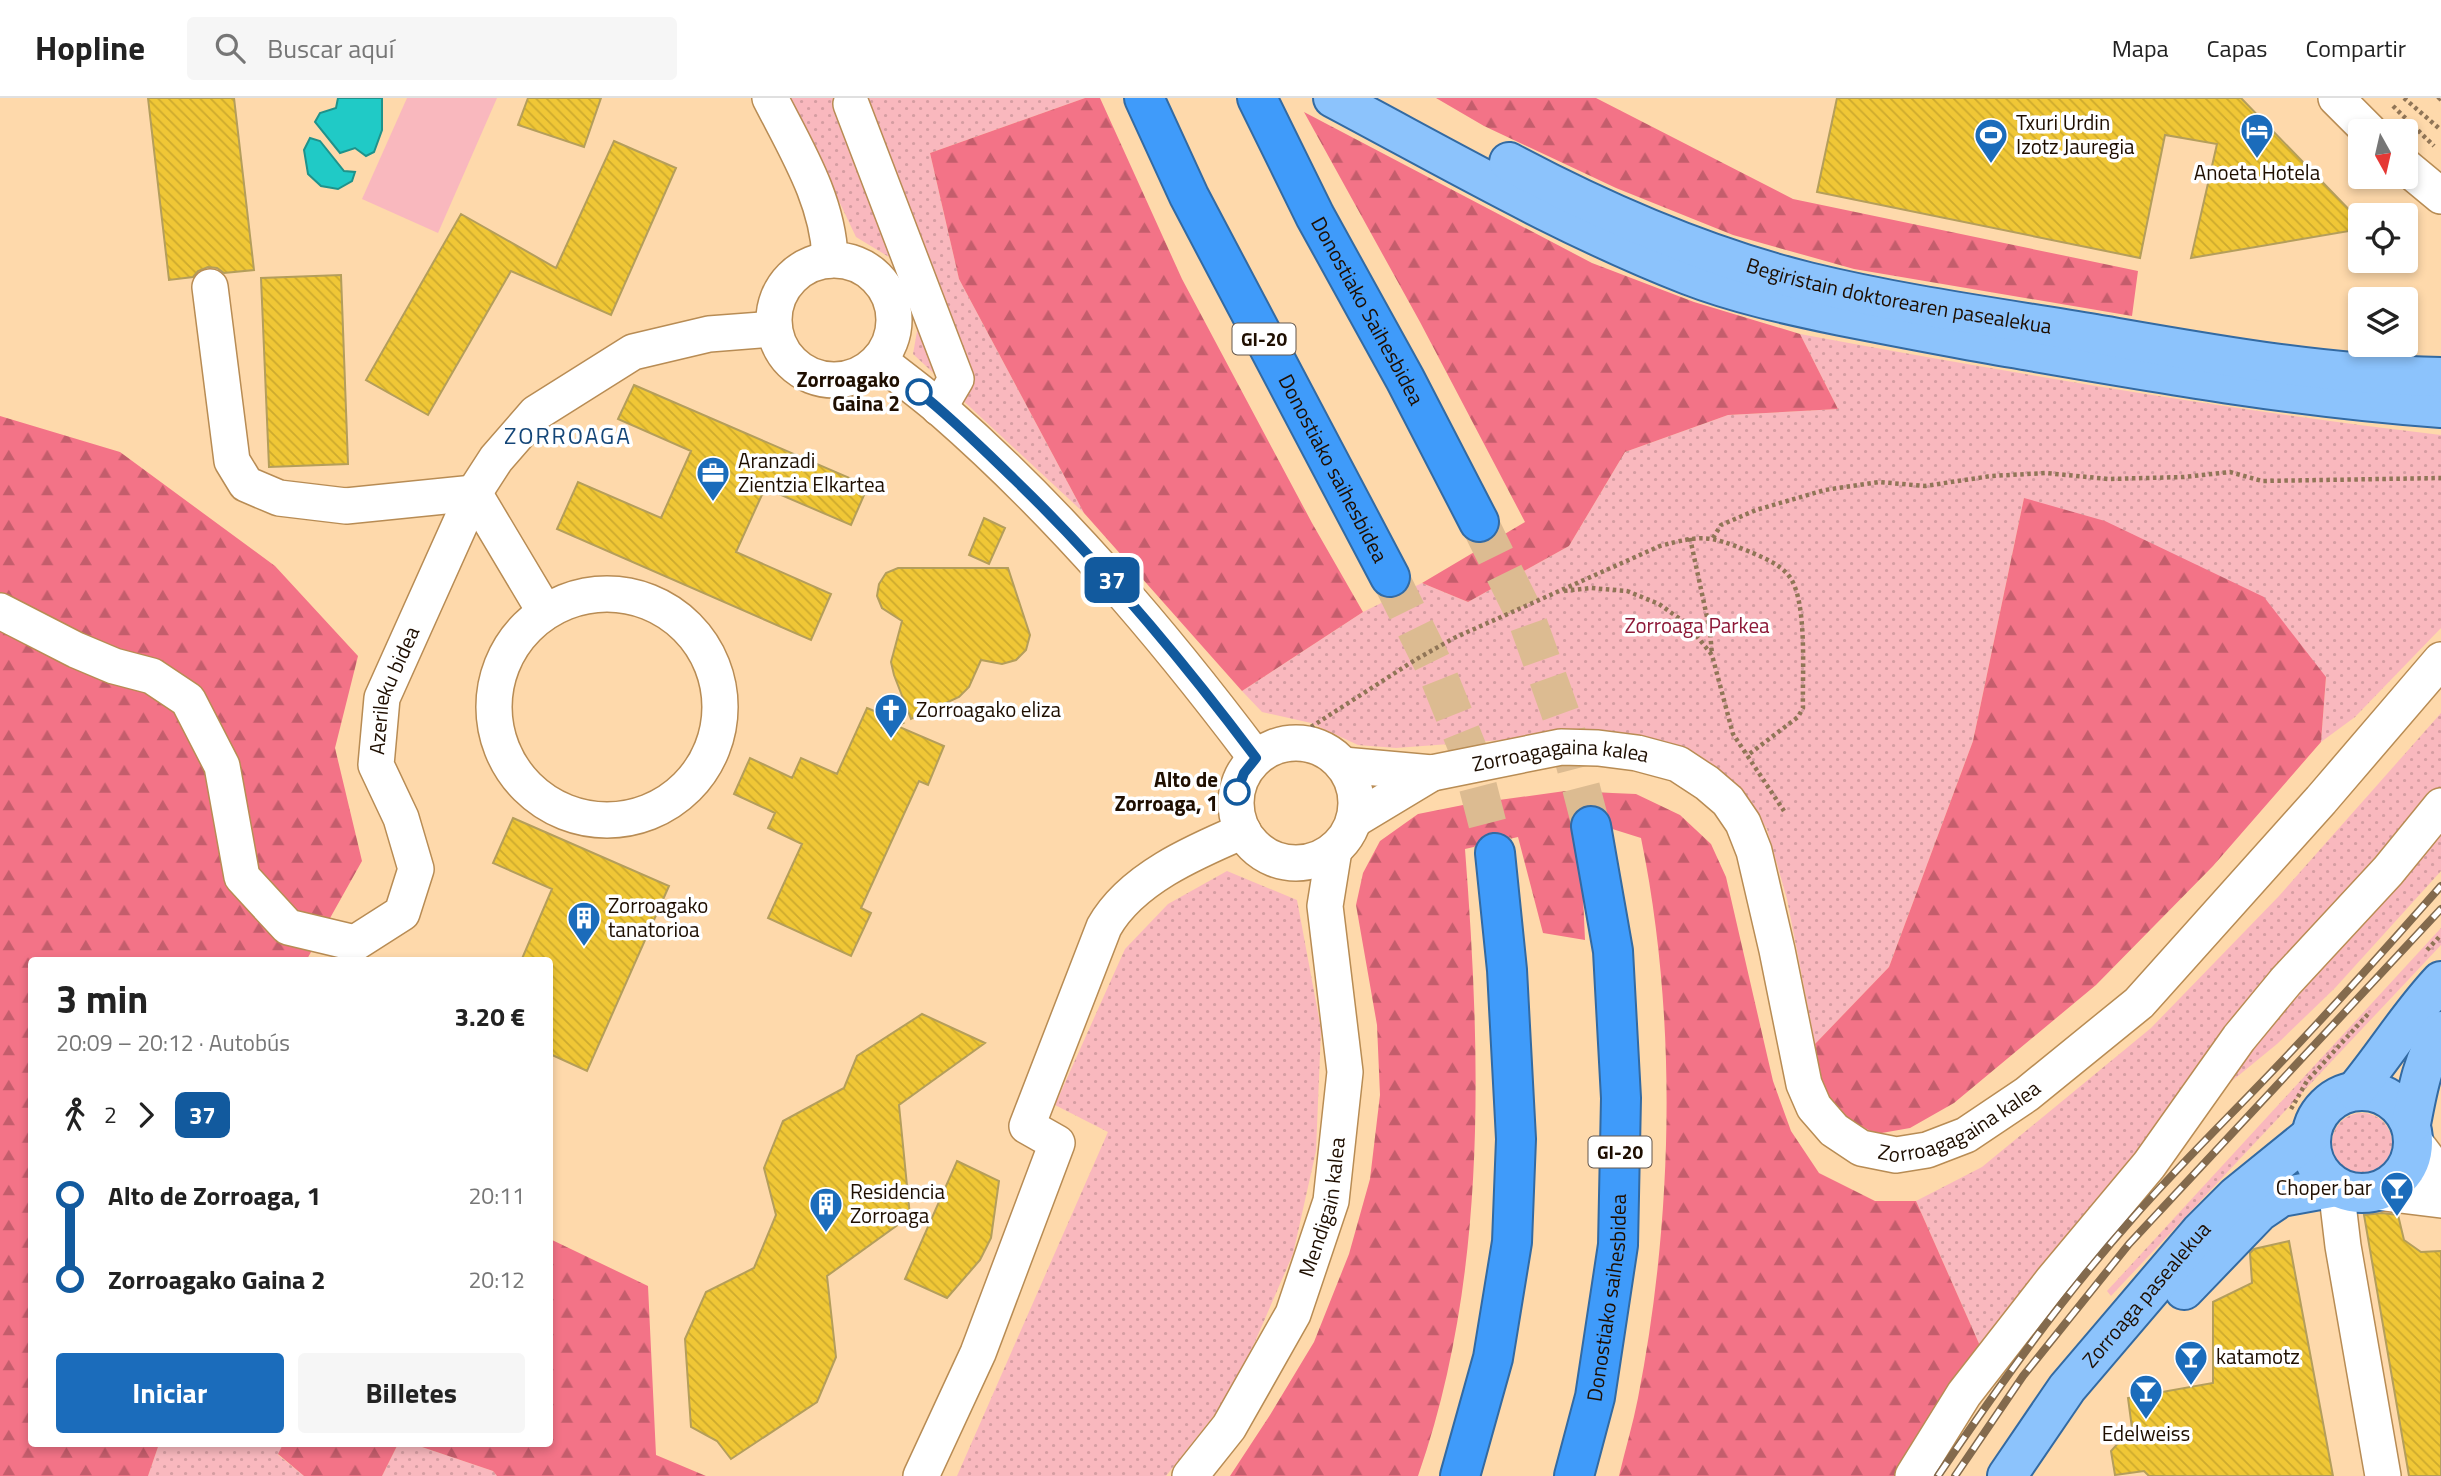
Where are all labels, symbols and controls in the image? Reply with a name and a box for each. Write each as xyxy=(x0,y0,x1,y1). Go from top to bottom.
search box xyxy=(187,17,677,80)
text: Hopline xyxy=(35,23,145,73)
icon: search xyxy=(211,29,249,67)
text: Buscar aquí xyxy=(267,29,394,68)
text: Mapa xyxy=(2112,30,2169,66)
text: Capas xyxy=(2207,30,2267,66)
text: Compartir xyxy=(2305,30,2406,66)
place label: Txuri Urdin Izotz Jauregia xyxy=(2016,106,2135,162)
hotel icon: Anoeta Hotela xyxy=(2238,111,2276,160)
sports icon: Txuri Urdin Izotz Jauregia xyxy=(1972,116,2010,165)
north arrow xyxy=(2348,119,2418,189)
map controls xyxy=(2348,119,2418,357)
place label: Anoeta Hotela xyxy=(2194,156,2321,188)
button: locate xyxy=(2348,203,2418,273)
street label: Donostiako Saihesbidea xyxy=(1303,210,1433,411)
street label: Begiristain doktorearen pasealekua xyxy=(1742,248,2055,342)
button: layers xyxy=(2348,287,2418,357)
road number: GI-20 xyxy=(1232,324,1296,354)
place label: Zorroagako Gaina 2 xyxy=(797,363,900,419)
street label: Donostiako saihesbidea xyxy=(1271,368,1397,569)
marker: Zorroagako Gaina 2 xyxy=(906,379,932,405)
district label: ZORROAGA xyxy=(504,418,632,453)
place label: Aranzadi Zientzia Elkartea xyxy=(738,444,886,500)
office icon: Aranzadi Zientzia Elkartea xyxy=(694,454,732,503)
line badge: 37 xyxy=(1080,557,1144,603)
text: 37 xyxy=(1099,562,1125,598)
park label: Zorroaga Parkea xyxy=(1624,609,1770,641)
street label: Azerileku bidea xyxy=(360,621,427,756)
church icon: Zorroagako eliza xyxy=(872,691,910,740)
place label: Zorroagako eliza xyxy=(916,693,1061,725)
street label: Zorroagagaina kalea xyxy=(1469,730,1653,780)
place label: Alto de Zorroaga, 1 xyxy=(1114,763,1218,819)
marker: Alto de Zorroaga, 1 xyxy=(1224,779,1250,805)
place label: Zorroagako tanatorioa xyxy=(608,889,708,945)
building icon: Zorroagako tanatorioa xyxy=(565,899,603,948)
text: 3 min xyxy=(56,970,148,1028)
text: 3.20 € xyxy=(454,997,525,1036)
text: 20:09 – 20:12 · Autobús xyxy=(56,1025,290,1060)
street label: Zorroagagaina kalea xyxy=(1875,1072,2047,1171)
icon: walk xyxy=(56,1096,94,1134)
icon: forward xyxy=(127,1096,165,1134)
text: 2 xyxy=(104,1097,117,1132)
text: 37 xyxy=(189,1097,216,1133)
street label: Mendigain kalea xyxy=(1290,1135,1353,1281)
road number: GI-20 xyxy=(1588,1136,1652,1168)
bar icon: Choper bar xyxy=(2378,1169,2416,1218)
place label: Choper bar xyxy=(2276,1171,2372,1203)
place label: Residencia Zorroaga xyxy=(850,1175,945,1231)
text: Alto de Zorroaga, 1 xyxy=(108,1176,321,1215)
text: 20:11 xyxy=(468,1178,525,1213)
building icon: Residencia Zorroaga xyxy=(807,1185,845,1234)
street label: Donostiako saihesbidea xyxy=(1578,1193,1634,1404)
street label: Zorroaga pasealekua xyxy=(2074,1213,2218,1374)
text: Zorroagako Gaina 2 xyxy=(108,1260,326,1299)
text: 20:12 xyxy=(468,1262,525,1297)
bar icon: katamotz xyxy=(2172,1338,2210,1387)
place label: katamotz xyxy=(2216,1340,2300,1372)
button: Iniciar xyxy=(56,1353,284,1433)
button: Billetes xyxy=(298,1353,525,1433)
bar icon: Edelweiss xyxy=(2127,1372,2165,1421)
place label: Edelweiss xyxy=(2102,1417,2190,1449)

